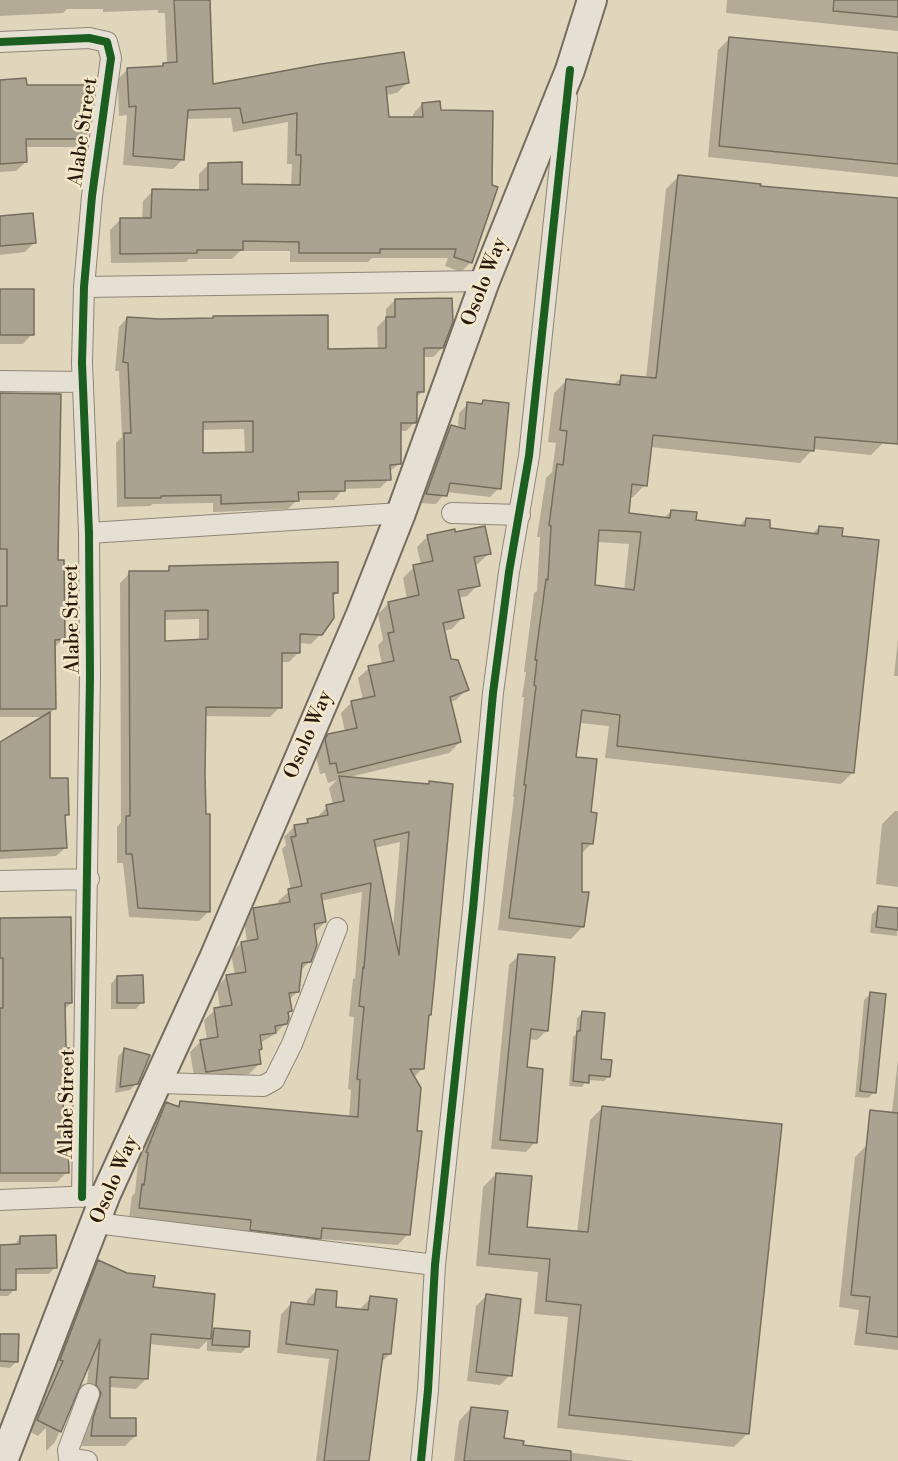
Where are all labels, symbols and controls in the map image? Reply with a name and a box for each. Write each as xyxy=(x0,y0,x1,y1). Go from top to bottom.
street label: Alabe Street xyxy=(64,76,104,188)
street label: Osolo Way xyxy=(457,234,513,330)
street label: Alabe Street xyxy=(60,564,86,674)
street label: Osolo Way xyxy=(280,687,338,783)
street label: Alabe Street xyxy=(55,1049,81,1159)
street label: Osolo Way xyxy=(86,1132,144,1228)

